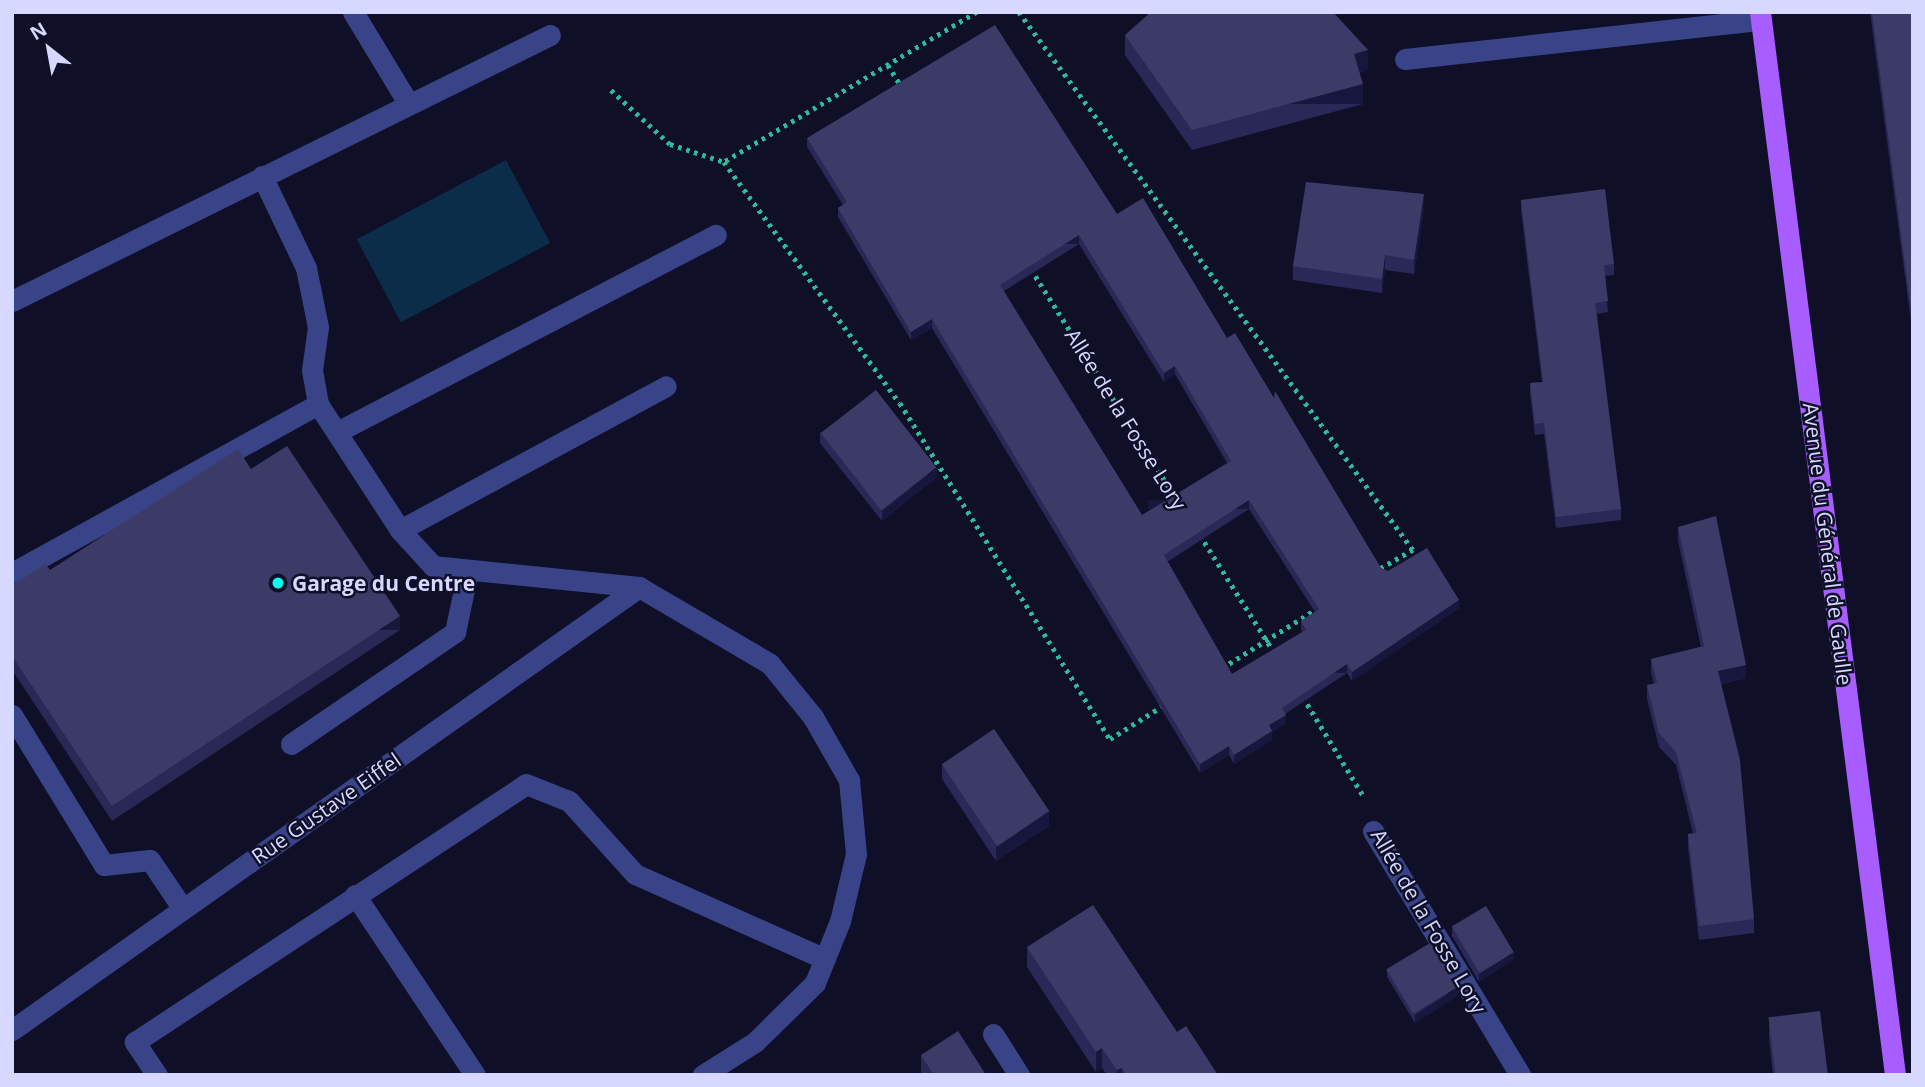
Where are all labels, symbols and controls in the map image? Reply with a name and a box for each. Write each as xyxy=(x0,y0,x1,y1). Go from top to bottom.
north arrow xyxy=(14,14,84,84)
text: N xyxy=(25,16,51,46)
street label: Allée de la Fosse Lory xyxy=(1060,324,1192,514)
street label: Avenue du Général de Gaulle xyxy=(1798,401,1858,687)
place label: Garage du Centre xyxy=(292,570,475,596)
marker: Garage du Centre xyxy=(270,575,286,591)
street label: Rue Gustave Eiffel xyxy=(247,747,405,869)
street label: Allée de la Fosse Lory xyxy=(1366,824,1492,1018)

